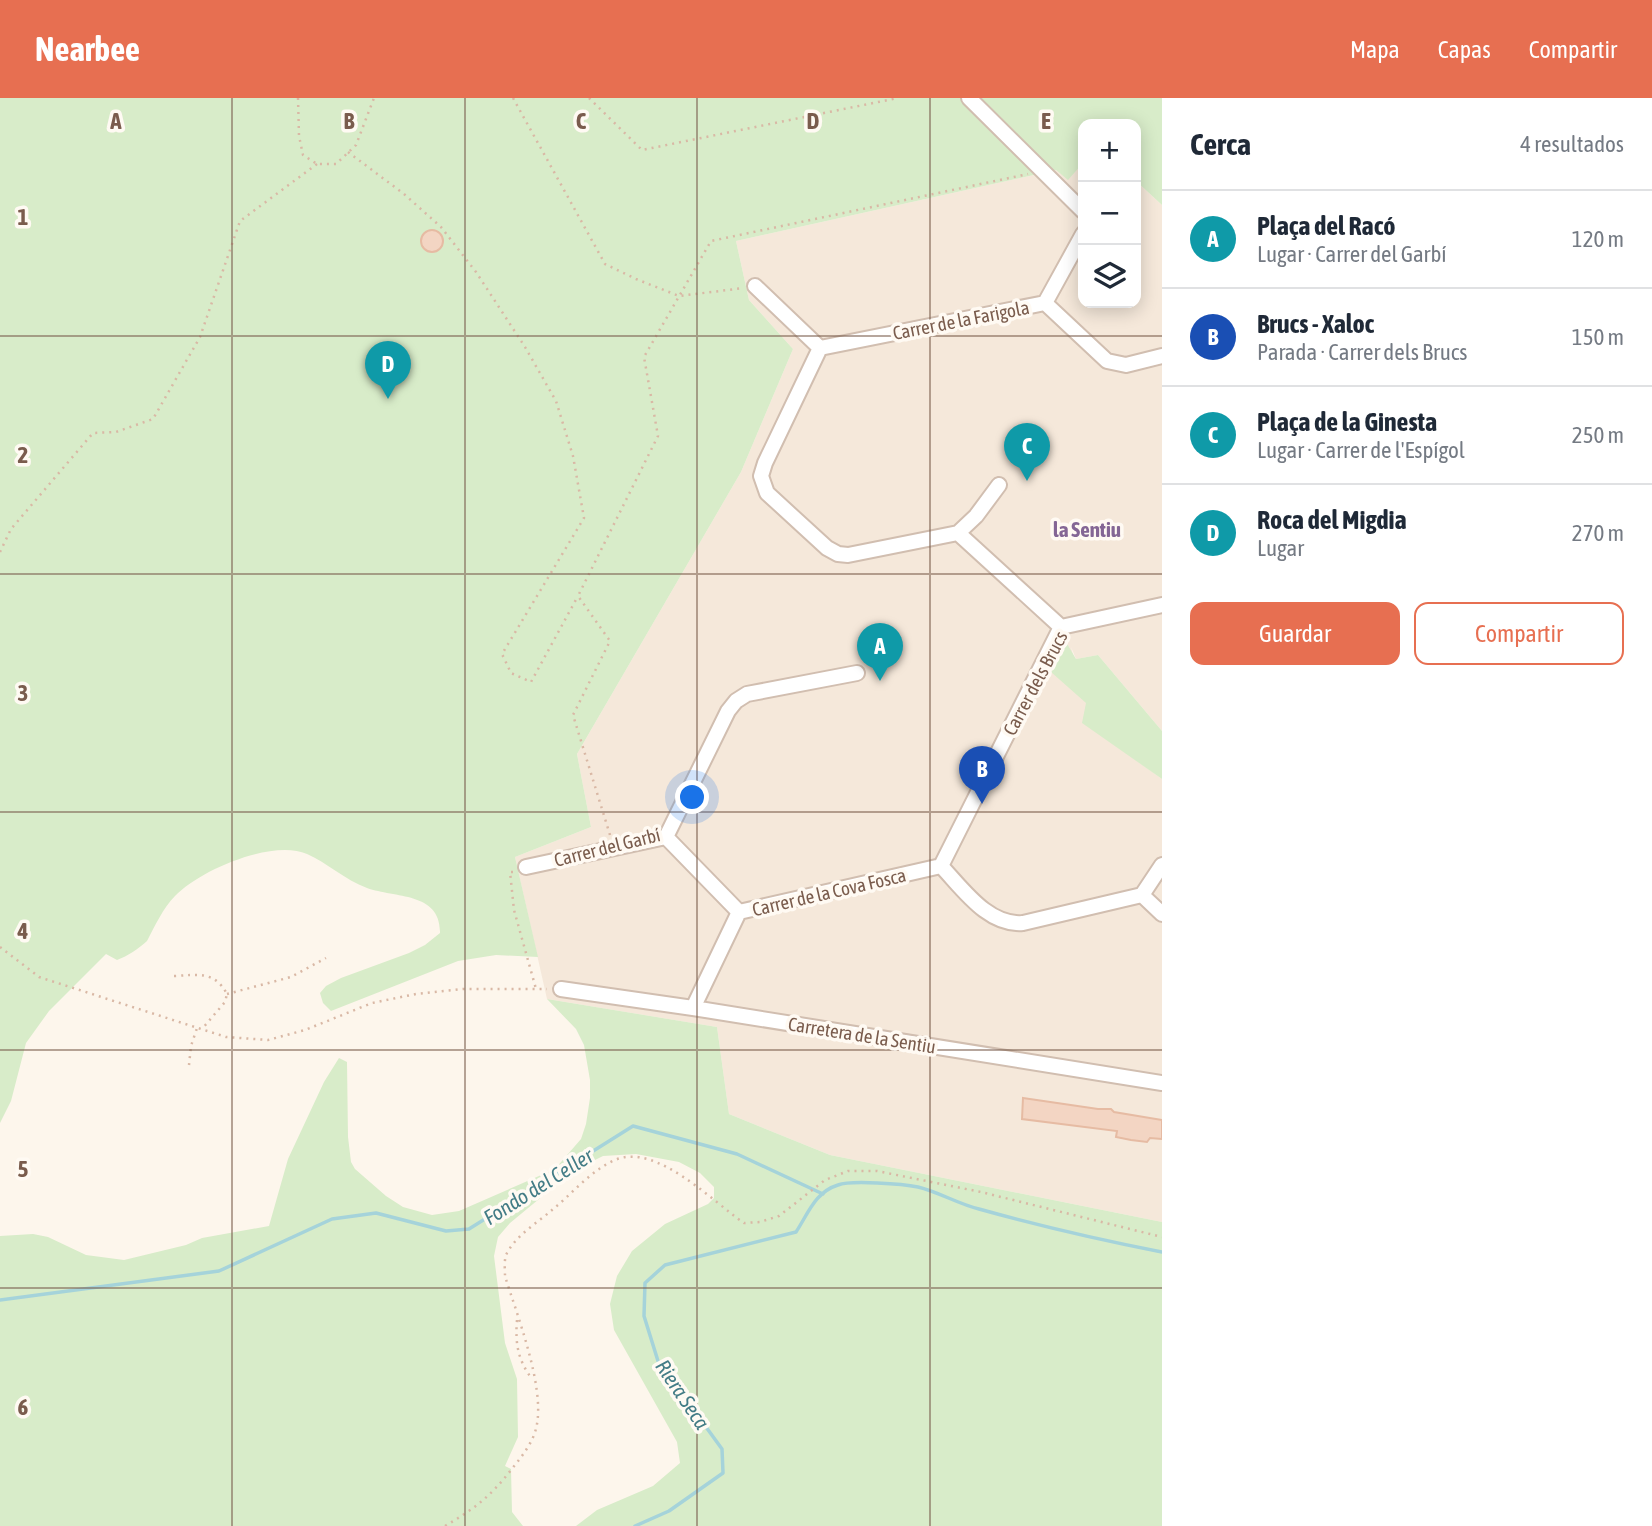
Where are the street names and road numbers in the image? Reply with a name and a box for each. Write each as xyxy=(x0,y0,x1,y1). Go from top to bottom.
street label: Carrer de la Farigola xyxy=(891,296,1031,344)
street label: Carrer dels Brucs xyxy=(998,627,1072,739)
street label: Carrer del Garbí xyxy=(552,823,662,871)
street label: Carrer de la Cova Fosca xyxy=(750,864,908,920)
street label: Carretera de la Sentiu xyxy=(787,1012,937,1058)

